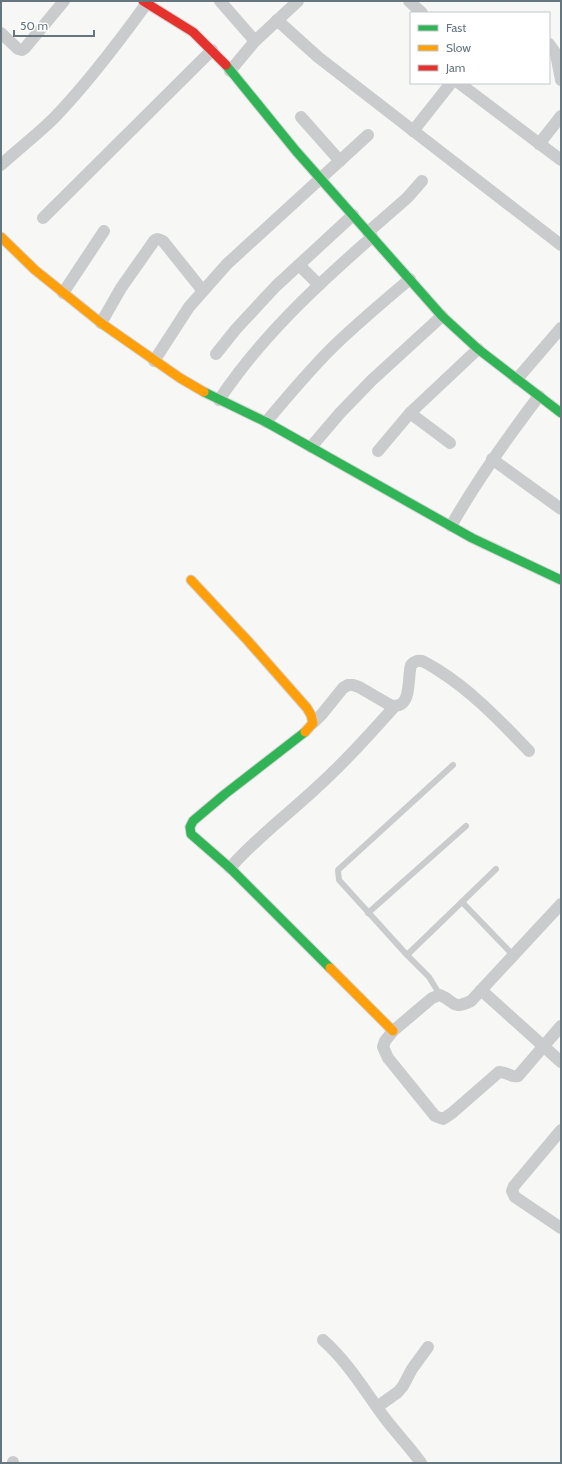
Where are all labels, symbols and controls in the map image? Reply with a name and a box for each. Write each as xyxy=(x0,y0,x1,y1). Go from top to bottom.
scale bar xyxy=(14,12,94,38)
legend xyxy=(410,12,550,84)
text: 50 m xyxy=(20,18,48,33)
text: Fast xyxy=(446,20,466,35)
text: Slow xyxy=(446,40,471,55)
text: Jam xyxy=(445,60,465,75)

